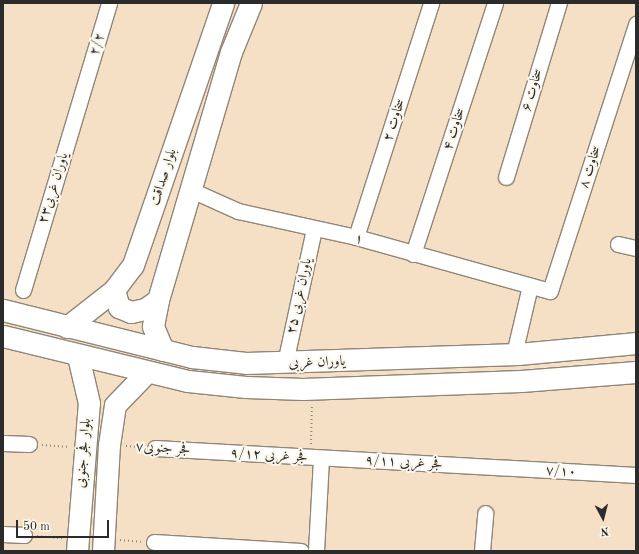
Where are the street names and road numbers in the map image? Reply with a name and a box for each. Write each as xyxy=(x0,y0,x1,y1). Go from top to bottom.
street label: ۲/۲ xyxy=(86,31,108,57)
street label: سخاوت ۶ xyxy=(518,67,546,113)
street label: سخاوت ۲ xyxy=(379,97,409,143)
street label: سخاوت ۴ xyxy=(439,106,469,152)
street label: سخاوت ۸ xyxy=(575,144,605,190)
street label: بلوار صداقت xyxy=(146,146,180,208)
street label: یاوران غربی۲۳ xyxy=(34,151,72,225)
street label: ۱ xyxy=(353,230,365,248)
street label: یاوران غربی ۲۵ xyxy=(283,257,315,335)
street label: یاوران غربی xyxy=(288,353,346,371)
street label: بلوار فجر جنوبی xyxy=(72,417,94,489)
street label: فجر جنوبی۷ xyxy=(135,438,191,458)
street label: ۹/۱۲ فجر غربی xyxy=(230,445,308,465)
street label: ۹/۱۱ فجر غربی xyxy=(365,452,443,472)
street label: ۷/۱۰ xyxy=(545,462,577,480)

